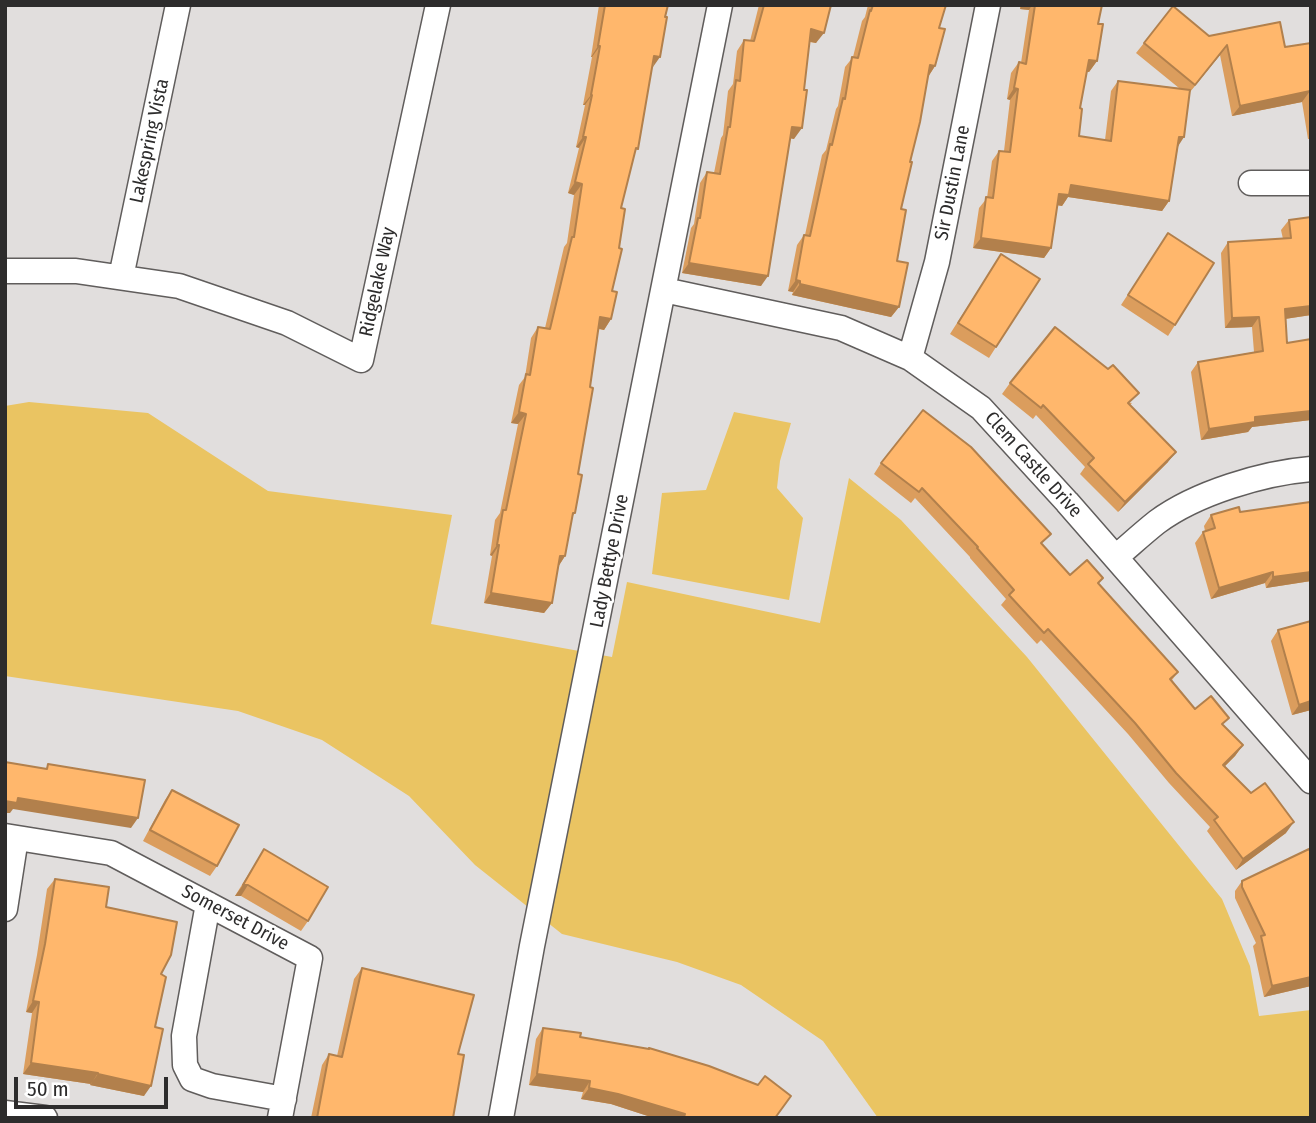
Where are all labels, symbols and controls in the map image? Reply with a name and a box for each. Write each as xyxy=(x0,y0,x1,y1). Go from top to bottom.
street label: Lakespring Vista xyxy=(126,77,174,205)
street label: Sir Dustin Lane xyxy=(931,123,975,243)
street label: Ridgelake Way xyxy=(355,225,401,339)
street label: Clem Castle Drive xyxy=(979,407,1087,523)
street label: Lady Bettye Drive xyxy=(586,492,634,630)
street label: Somerset Drive xyxy=(177,880,293,956)
scale bar xyxy=(18,1064,172,1108)
text: 50 m xyxy=(27,1076,69,1102)

